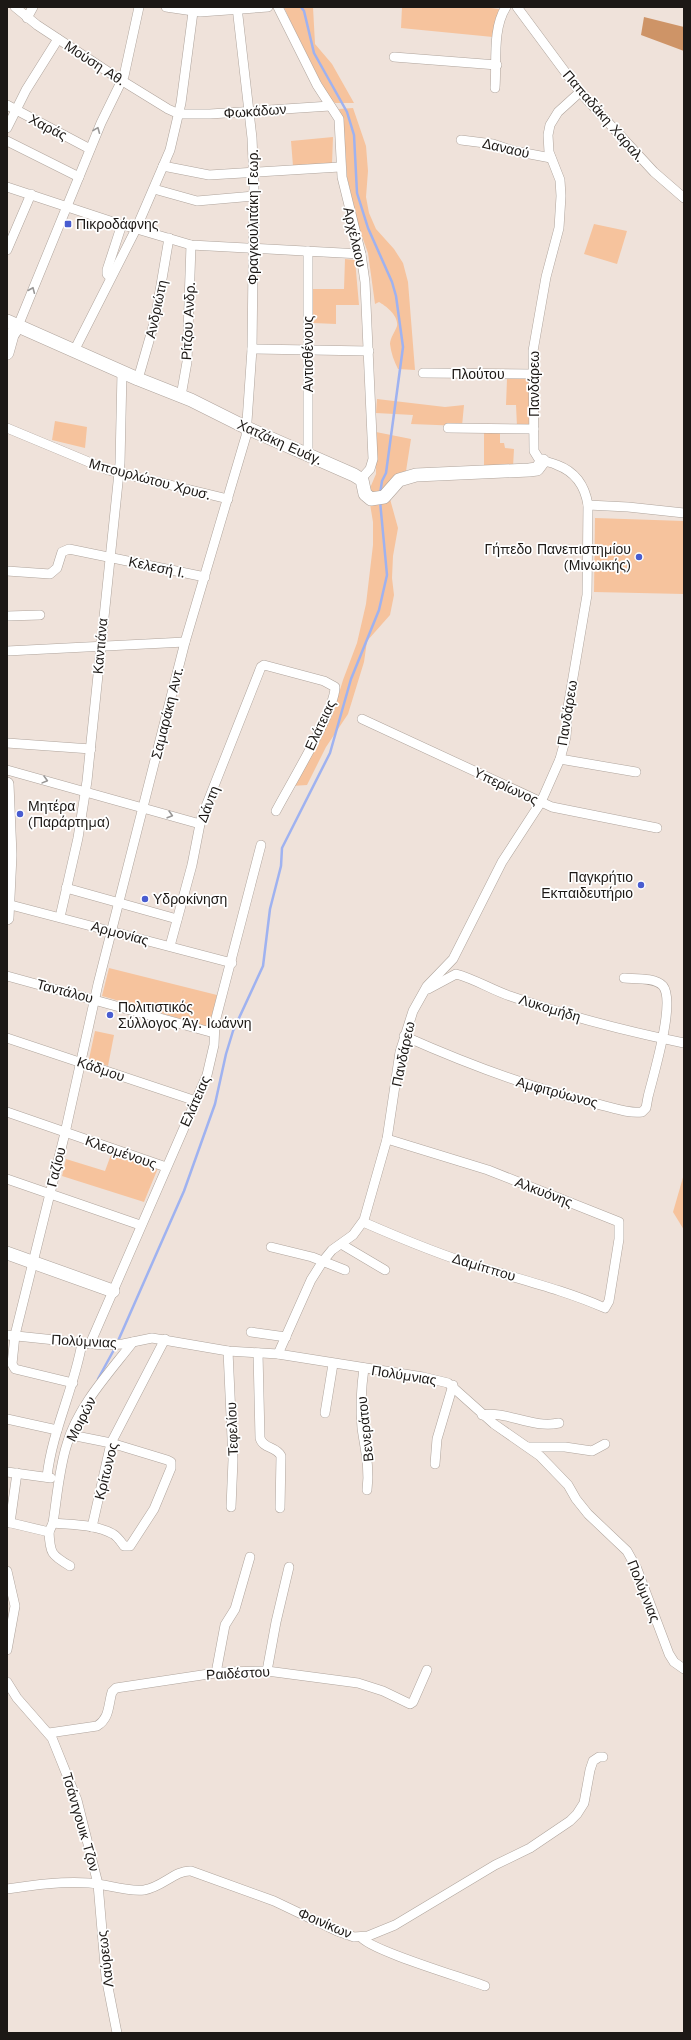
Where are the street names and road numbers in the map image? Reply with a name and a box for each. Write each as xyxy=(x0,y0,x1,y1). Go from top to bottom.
street label: Μούση Αθ. xyxy=(62,37,128,89)
street label: Παπαδάκη Χαραλ. xyxy=(560,67,648,165)
street label: Φωκάδων xyxy=(223,101,287,121)
street label: Χαράς xyxy=(26,111,70,143)
street label: Δαναού xyxy=(481,135,531,161)
street label: Φραγκουλιτάκη Γεωρ. xyxy=(245,149,261,285)
street label: Αρχέλαου xyxy=(340,205,370,269)
street label: Ανδριώτη xyxy=(142,278,170,340)
street label: Ρίτζου Ανδρ. xyxy=(178,281,198,361)
street label: Αντισθένους xyxy=(300,315,316,392)
street label: Πανδάρεω xyxy=(526,351,542,417)
street label: Πλούτου xyxy=(451,366,505,382)
street label: Χατζάκη Ευάγ. xyxy=(235,416,325,468)
street label: Μπουρλώτου Χρυσ. xyxy=(87,455,213,503)
street label: Κελεσή Ι. xyxy=(127,553,187,581)
street label: Καντιάνα xyxy=(90,617,110,675)
street label: Σαμαράκη Αντ. xyxy=(148,665,186,761)
street label: Πανδάρεω xyxy=(554,679,580,747)
street label: Ελάτειας xyxy=(301,697,339,753)
street label: Υπερίωνος xyxy=(471,764,541,808)
street label: Δάντη xyxy=(194,784,222,824)
street label: Αρμονίας xyxy=(90,918,151,948)
street label: Ταντάλου xyxy=(35,976,95,1006)
street label: Λυκομήδη xyxy=(517,991,583,1025)
street label: Πανδάρεω xyxy=(388,1020,418,1088)
street label: Κάδμου xyxy=(75,1053,127,1085)
street label: Ελάτειας xyxy=(177,1073,213,1129)
street label: Αμφιτρύωνος xyxy=(514,1073,600,1111)
street label: Κλεομένους xyxy=(83,1132,159,1172)
street label: Γαζίου xyxy=(43,1145,69,1189)
street label: Αλκυόνης xyxy=(513,1174,575,1210)
street label: Δαμίππου xyxy=(450,1250,518,1284)
street label: Πολύμνιας xyxy=(51,1331,117,1351)
street label: Πολύμνιας xyxy=(370,1362,438,1388)
street label: Μοιρών xyxy=(63,1394,99,1444)
street label: Βενεράτου xyxy=(354,1396,376,1462)
street label: Τεφελίου xyxy=(223,1402,241,1456)
street label: Κρίτωνος xyxy=(91,1441,121,1501)
street label: Πολύμνιας xyxy=(624,1558,664,1625)
street label: Ραιδέστου xyxy=(206,1663,270,1683)
street label: Τσάντγουικ Τζον xyxy=(59,1771,103,1873)
street label: Φοινίκων xyxy=(296,1905,354,1941)
street label: Λαύρεως xyxy=(94,1929,116,1988)

